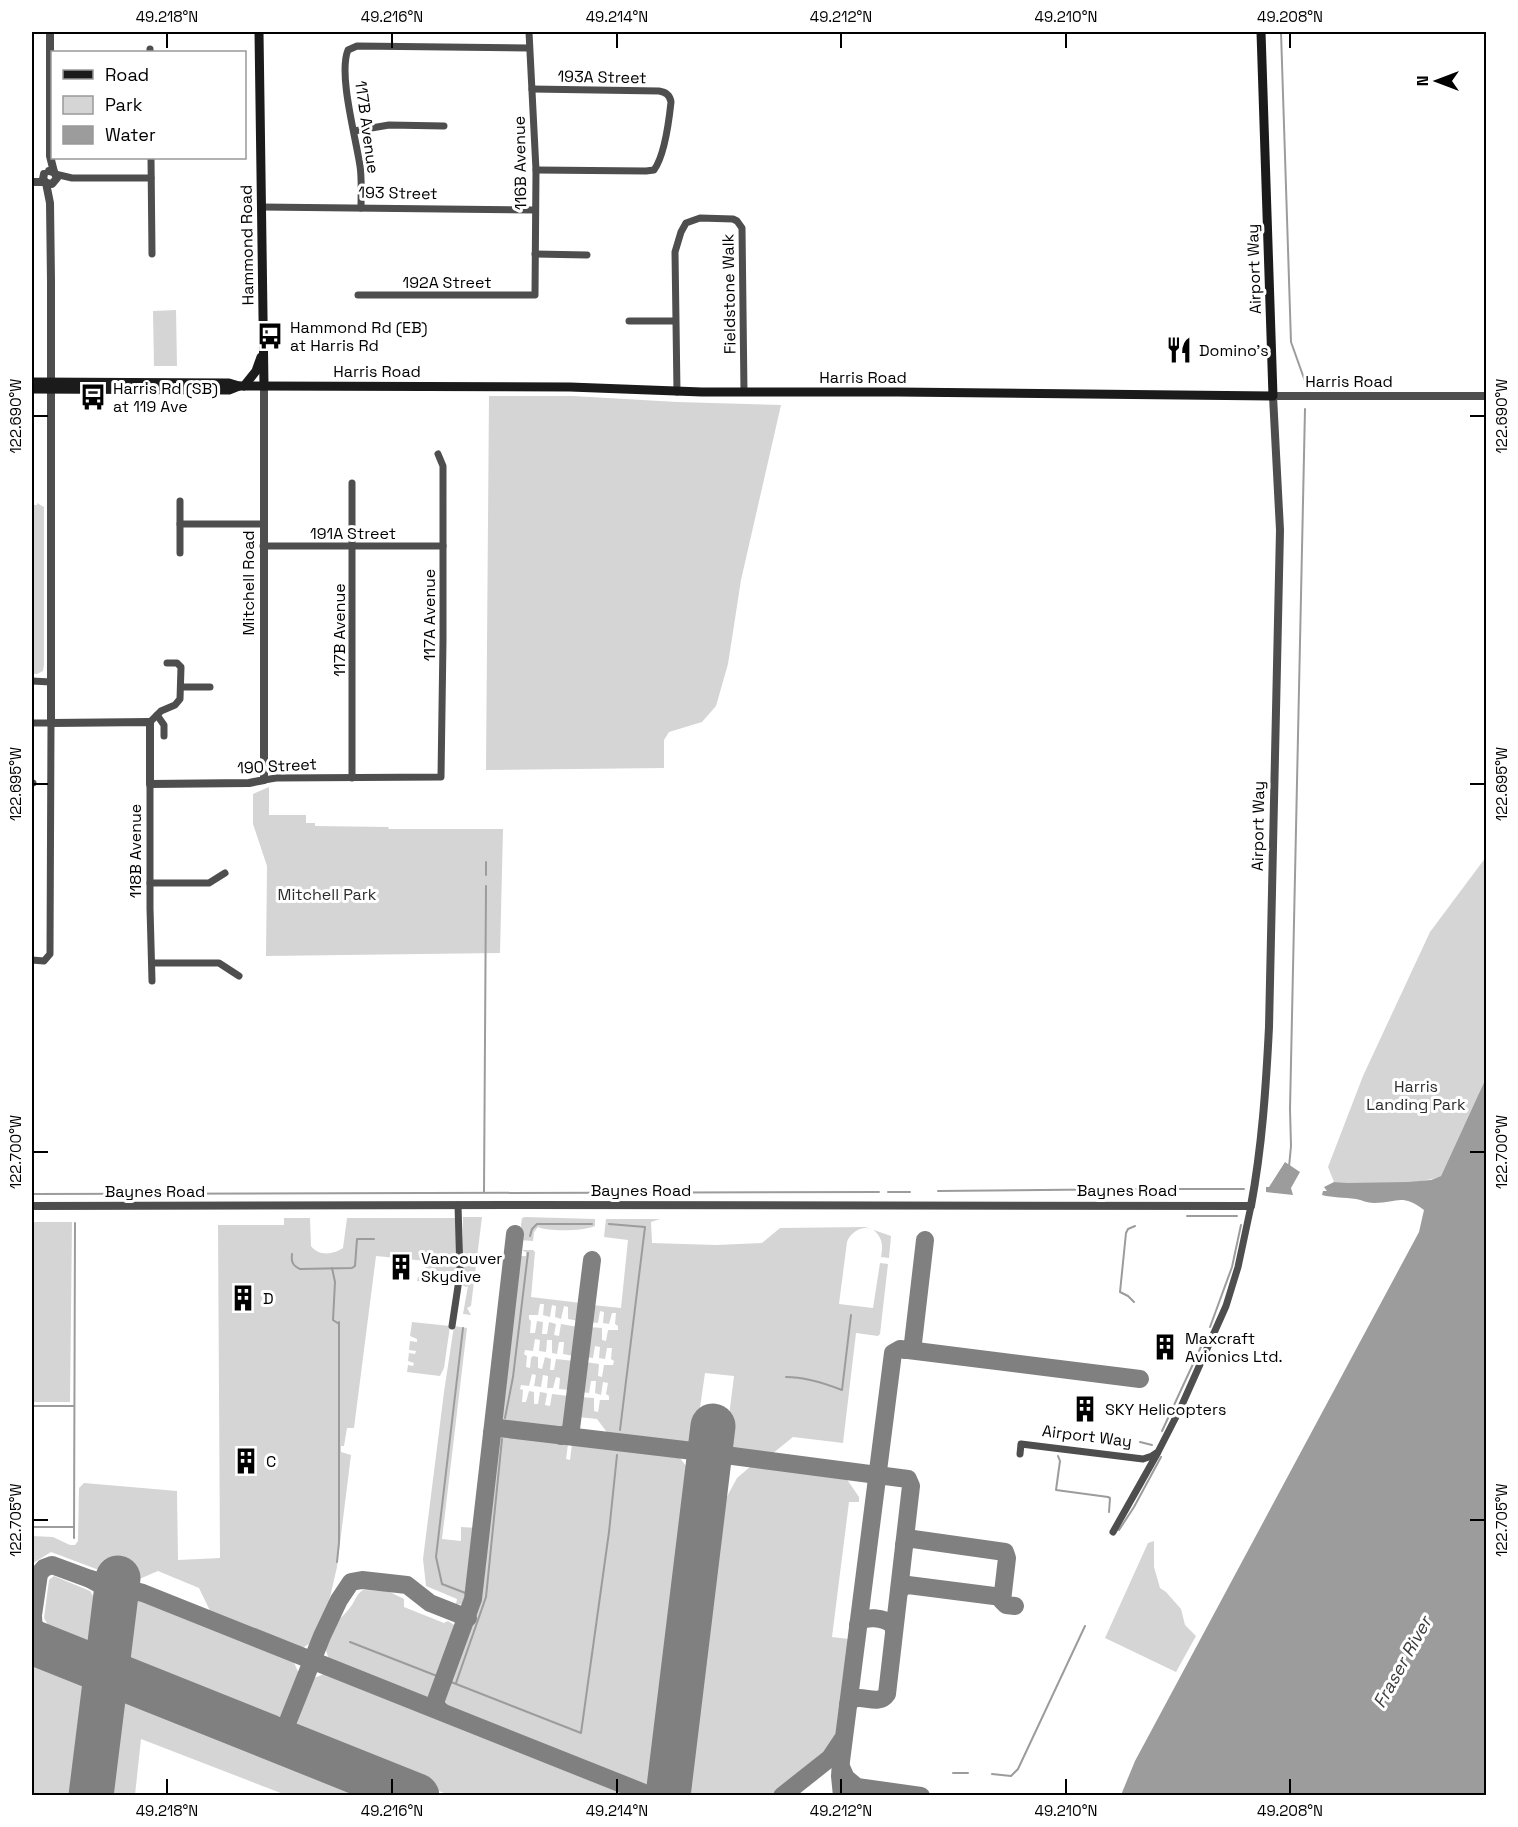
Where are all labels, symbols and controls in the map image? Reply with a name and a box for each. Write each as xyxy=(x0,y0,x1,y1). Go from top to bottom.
text: 49.218°N xyxy=(136,7,198,26)
text: 49.216°N xyxy=(361,7,423,26)
text: 49.214°N xyxy=(586,7,648,26)
text: 49.212°N xyxy=(810,7,872,26)
text: 49.210°N xyxy=(1035,7,1097,26)
text: 49.208°N xyxy=(1257,7,1323,26)
legend xyxy=(51,51,246,159)
north arrow xyxy=(1407,51,1467,111)
text: Road xyxy=(105,63,149,86)
street label: 193A Street xyxy=(557,66,647,88)
text: N xyxy=(1412,76,1433,86)
street label: 117B Avenue xyxy=(350,79,384,175)
text: Park xyxy=(105,93,143,116)
street label: 116B Avenue xyxy=(509,116,531,210)
text: Water xyxy=(105,123,156,146)
street label: 193 Street xyxy=(358,182,438,204)
street label: Hammond Road xyxy=(235,185,259,305)
street label: Airport Way xyxy=(1242,224,1266,314)
street label: Fieldstone Walk xyxy=(717,233,741,354)
street label: 192A Street xyxy=(403,272,492,293)
place label: Hammond Rd (EB) at Harris Rd xyxy=(290,317,427,356)
bus stop icon: Hammond Rd (EB) at Harris Rd xyxy=(255,321,285,351)
restaurant icon: Domino's xyxy=(1164,335,1194,365)
place label: Domino's xyxy=(1199,340,1269,361)
street label: Harris Road xyxy=(333,361,421,382)
street label: Harris Road xyxy=(819,367,907,388)
street label: Harris Road xyxy=(1305,371,1393,392)
place label: Harris Rd (SB) at 119 Ave xyxy=(113,378,218,417)
text: 122.690°W xyxy=(6,379,25,453)
text: 122.690°W xyxy=(1492,379,1511,453)
bus stop icon: Harris Rd (SB) at 119 Ave xyxy=(78,382,108,412)
street label: 191A Street xyxy=(310,523,396,544)
street label: Mitchell Road xyxy=(238,531,259,635)
street label: 117A Avenue xyxy=(419,569,440,661)
street label: 117B Avenue xyxy=(329,583,350,677)
text: 122.695°W xyxy=(6,747,25,821)
text: 122.695°W xyxy=(1492,747,1511,821)
street label: 190 Street xyxy=(237,753,317,779)
street label: Airport Way xyxy=(1247,781,1269,871)
street label: 118B Avenue xyxy=(125,804,146,898)
park label: Mitchell Park xyxy=(278,884,377,905)
park label: Harris Landing Park xyxy=(1366,1076,1466,1115)
text: 122.700°W xyxy=(6,1115,25,1189)
text: 122.700°W xyxy=(1492,1115,1511,1189)
street label: Baynes Road xyxy=(591,1180,691,1201)
street label: Baynes Road xyxy=(1077,1180,1177,1201)
street label: Baynes Road xyxy=(105,1181,205,1202)
place label: Vancouver Skydive xyxy=(421,1248,502,1287)
building icon: Vancouver Skydive xyxy=(386,1252,416,1282)
building icon: D xyxy=(228,1283,258,1313)
place label: D xyxy=(263,1288,274,1309)
place label: Maxcraft Avionics Ltd. xyxy=(1185,1328,1283,1367)
building icon: Maxcraft Avionics Ltd. xyxy=(1150,1332,1180,1362)
building icon: SKY Helicopters xyxy=(1070,1394,1100,1424)
place label: SKY Helicopters xyxy=(1105,1399,1226,1420)
street label: Airport Way xyxy=(1041,1420,1133,1452)
building icon: C xyxy=(231,1446,261,1476)
place label: C xyxy=(266,1451,276,1472)
text: 122.705°W xyxy=(6,1483,25,1557)
text: 122.705°W xyxy=(1492,1483,1511,1557)
water label: Fraser River xyxy=(1368,1611,1438,1712)
text: 49.218°N xyxy=(136,1801,198,1820)
text: 49.216°N xyxy=(361,1801,423,1820)
text: 49.214°N xyxy=(586,1801,648,1820)
text: 49.212°N xyxy=(810,1801,872,1820)
text: 49.210°N xyxy=(1035,1801,1097,1820)
text: 49.208°N xyxy=(1257,1801,1323,1820)

